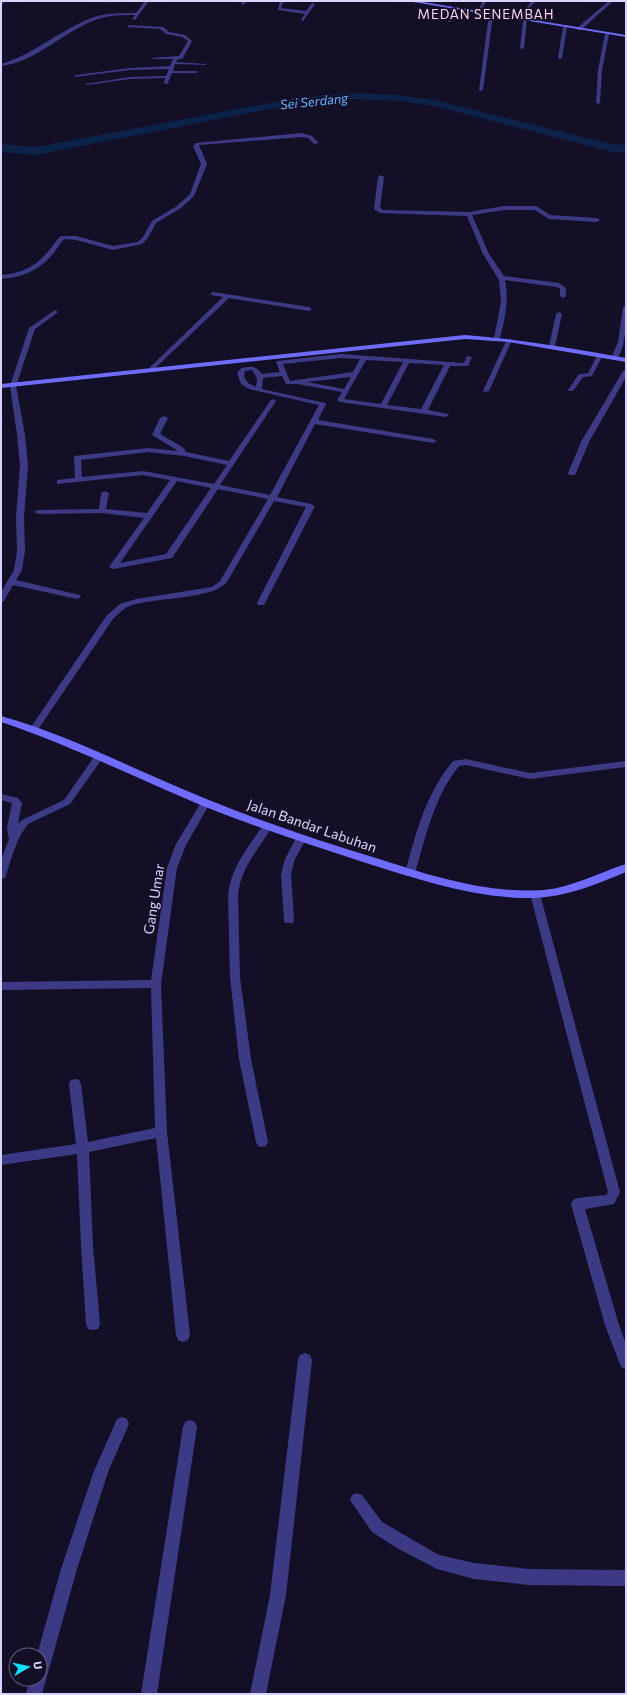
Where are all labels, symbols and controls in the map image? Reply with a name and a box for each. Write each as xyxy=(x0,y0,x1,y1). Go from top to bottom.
district label: MEDAN SENEMBAH xyxy=(418,6,554,22)
water label: Sei Serdang xyxy=(279,89,350,113)
street label: Jalan Bandar Labuhan xyxy=(245,795,379,856)
street label: Gang Umar xyxy=(140,862,168,935)
north arrow xyxy=(8,1647,48,1687)
text: U xyxy=(31,1660,45,1670)

